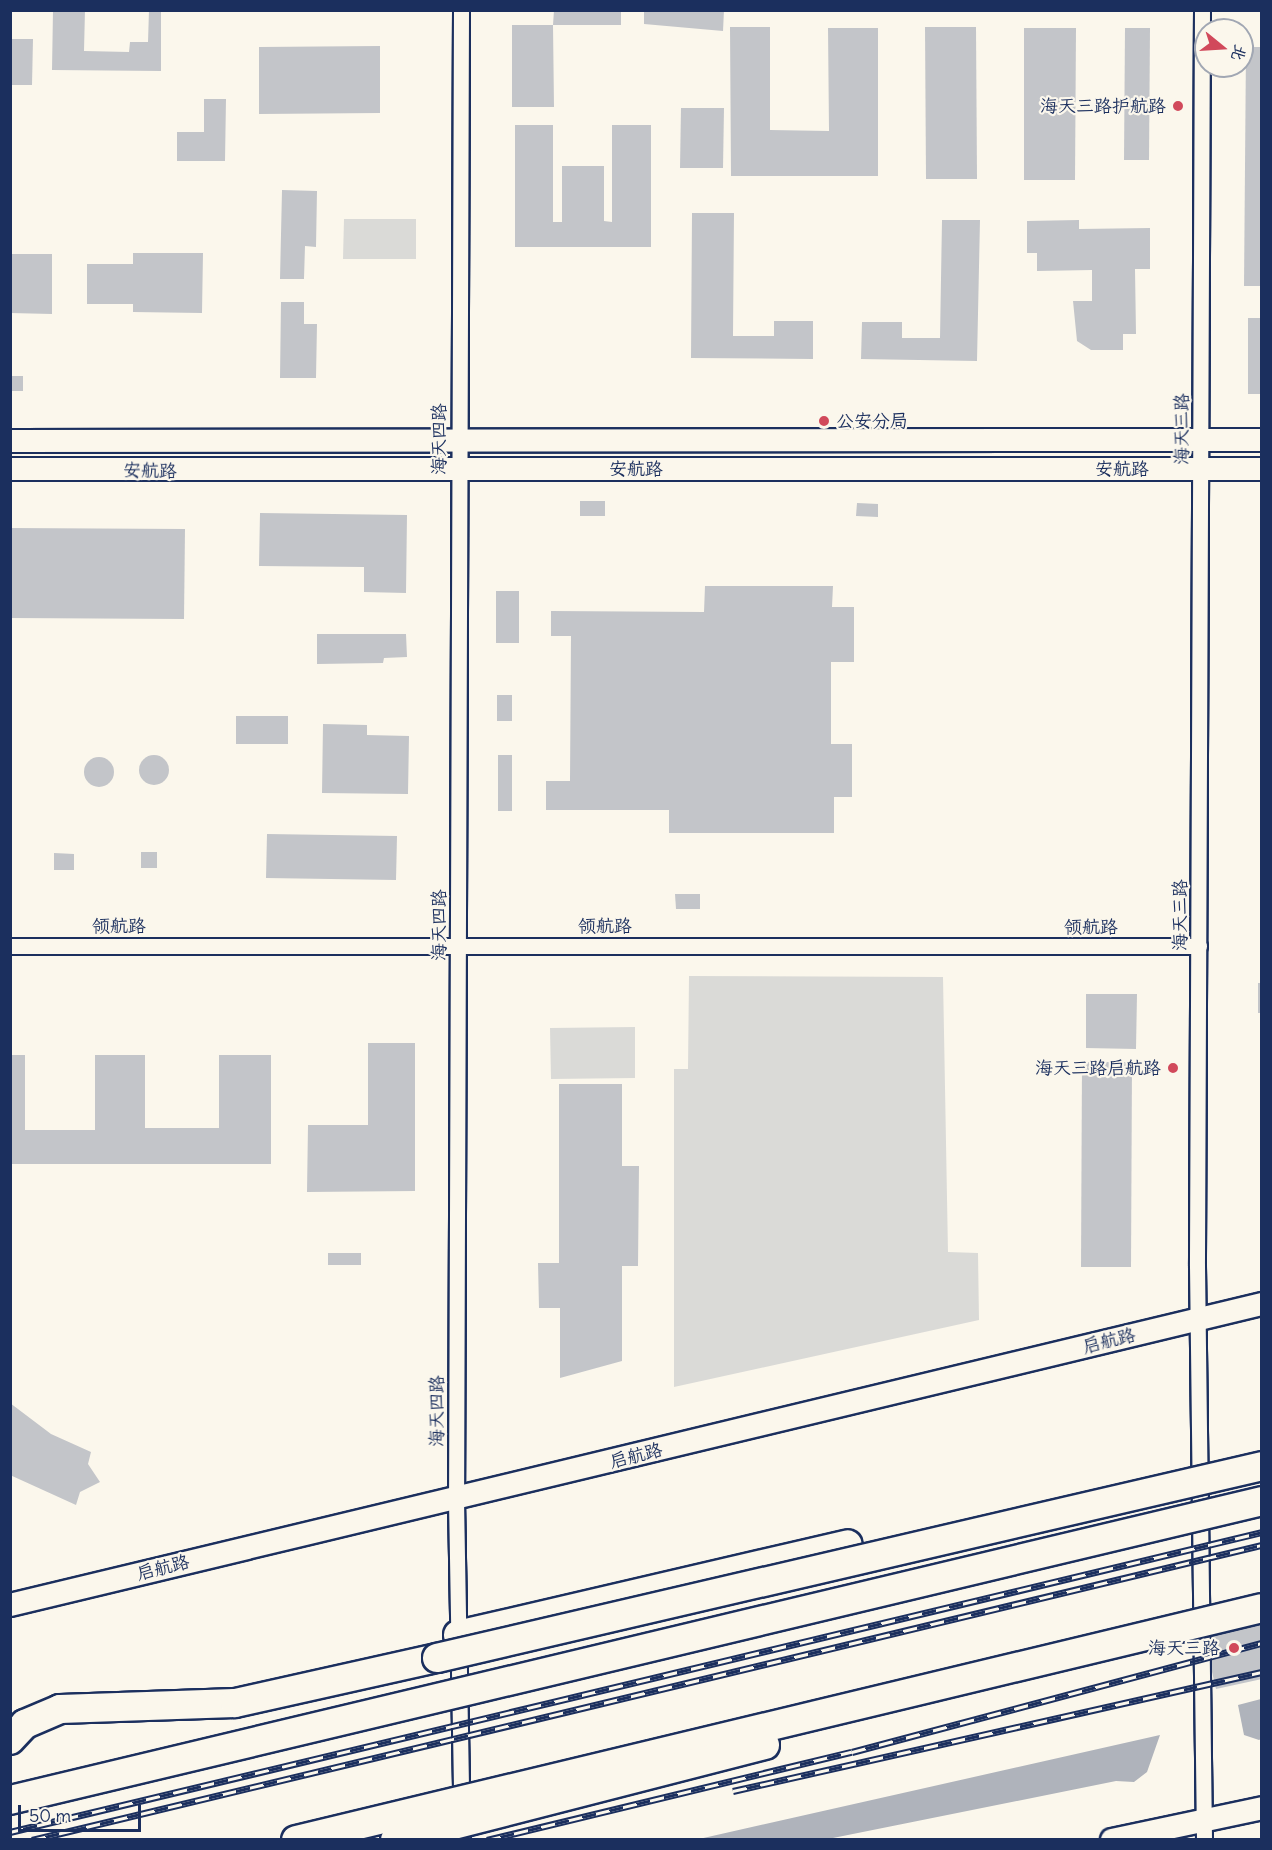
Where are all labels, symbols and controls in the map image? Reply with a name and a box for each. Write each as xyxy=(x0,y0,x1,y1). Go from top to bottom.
north arrow xyxy=(1194,18,1254,78)
text: 北 xyxy=(1227,42,1251,64)
place label: 海天三路护航路 xyxy=(1040,95,1166,117)
marker: 海天三路护航路 xyxy=(1171,99,1185,113)
street label: 海天三路 xyxy=(1171,393,1193,465)
street label: 海天四路 xyxy=(428,403,450,475)
place label: 公安分局 xyxy=(836,410,908,432)
marker: 公安分局 xyxy=(817,414,831,428)
street label: 安航路 xyxy=(609,458,663,480)
street label: 安航路 xyxy=(1095,458,1149,480)
street label: 安航路 xyxy=(123,460,177,482)
street label: 海天三路 xyxy=(1169,879,1191,951)
street label: 海天四路 xyxy=(428,889,450,961)
street label: 领航路 xyxy=(92,915,146,937)
street label: 领航路 xyxy=(578,915,632,937)
street label: 领航路 xyxy=(1064,916,1118,938)
place label: 海天三路启航路 xyxy=(1035,1057,1161,1079)
marker: 海天三路启航路 xyxy=(1166,1061,1180,1075)
street label: 启航路 xyxy=(1080,1324,1138,1358)
street label: 海天四路 xyxy=(426,1375,448,1447)
street label: 启航路 xyxy=(607,1439,665,1473)
street label: 启航路 xyxy=(134,1551,192,1585)
place label: 海天三路 xyxy=(1148,1637,1220,1659)
marker: 海天三路 xyxy=(1225,1639,1243,1657)
scale bar xyxy=(21,1793,144,1831)
text: 50 m xyxy=(29,1804,71,1827)

